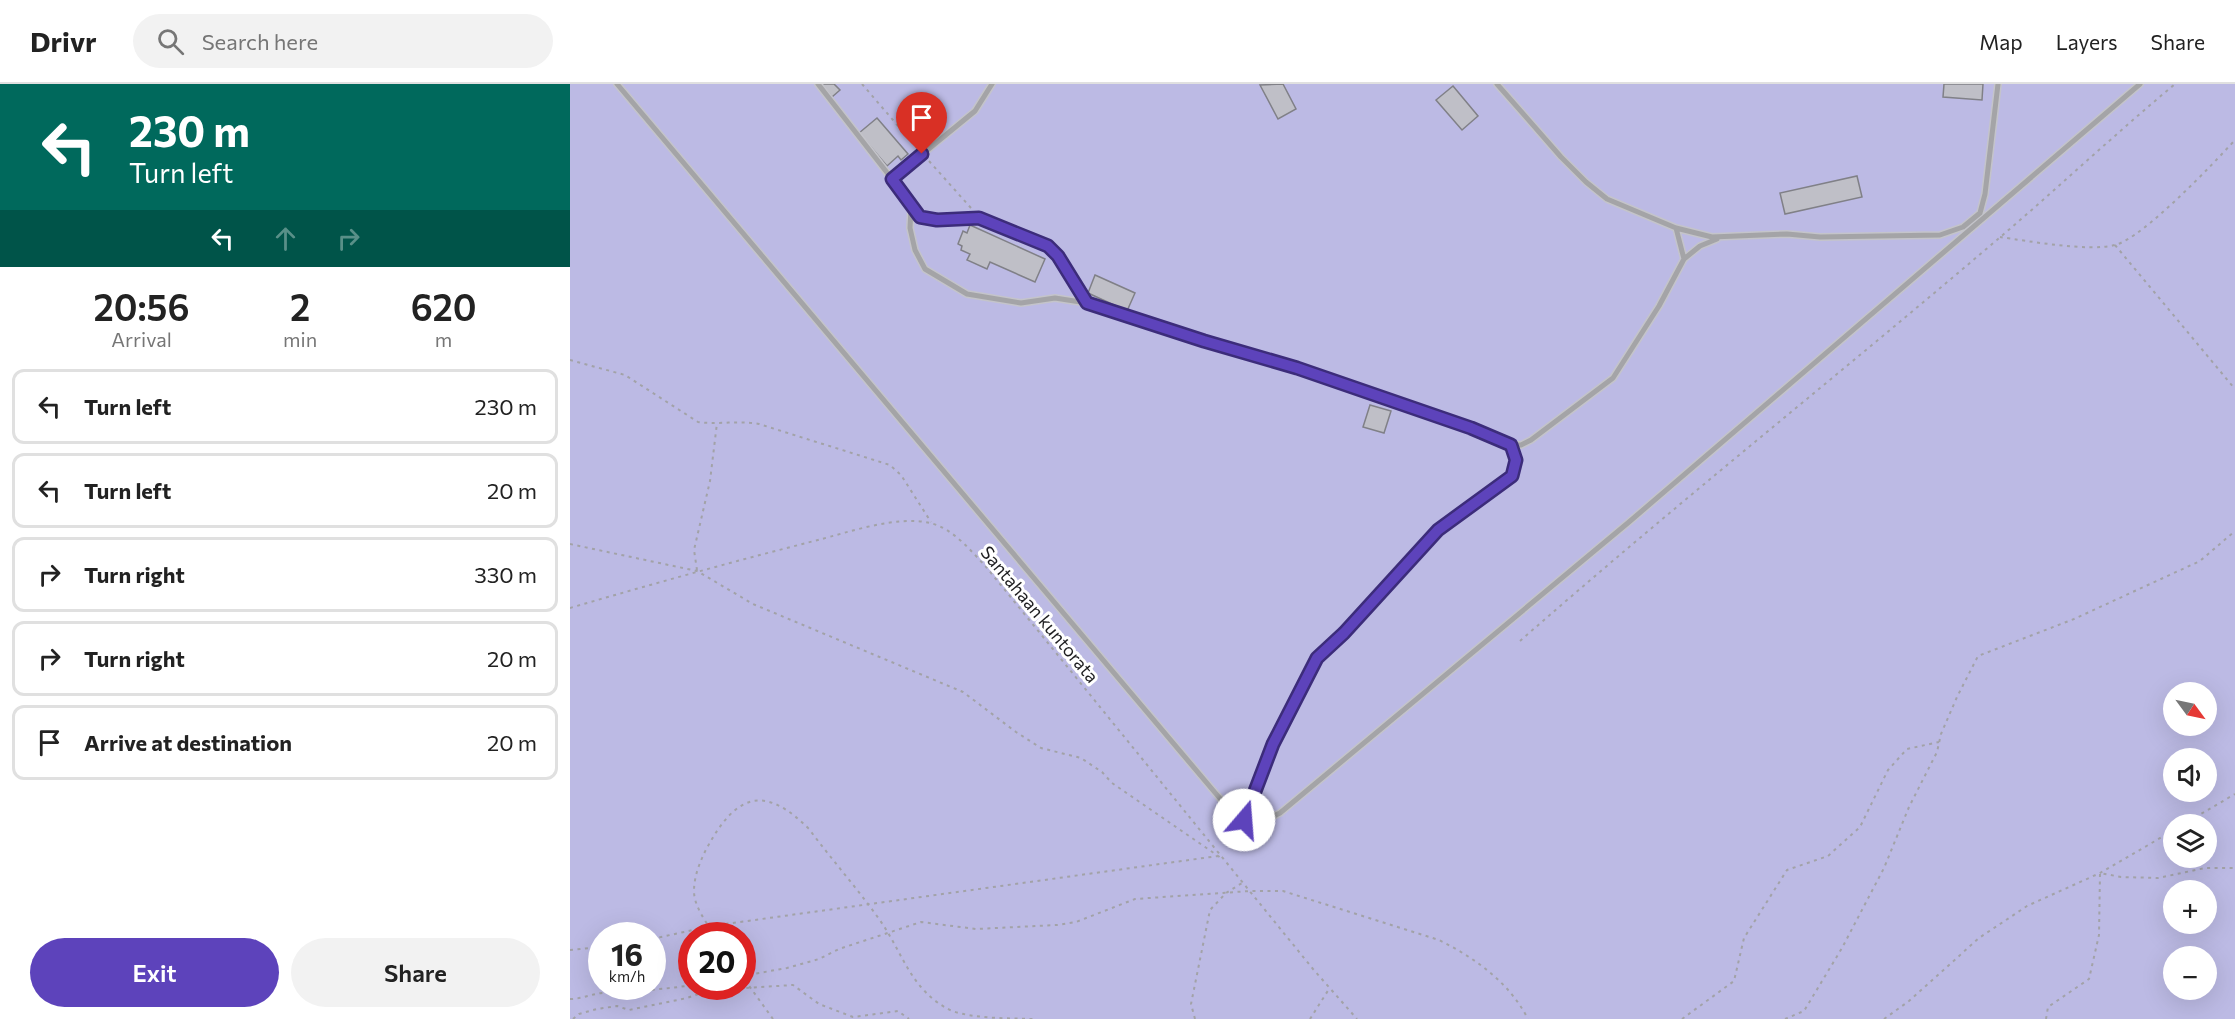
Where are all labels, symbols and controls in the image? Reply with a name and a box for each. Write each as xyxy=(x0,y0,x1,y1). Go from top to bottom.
search box xyxy=(133,14,553,68)
text: Drivr xyxy=(30,24,97,58)
icon: search xyxy=(154,25,187,58)
text: Search here xyxy=(202,28,318,55)
text: Map xyxy=(1979,29,2023,54)
text: Layers xyxy=(2056,29,2118,54)
text: Share xyxy=(2151,29,2205,54)
pin xyxy=(896,92,947,154)
icon: arrive xyxy=(905,101,938,134)
text: 230 m xyxy=(129,104,250,156)
icon: left xyxy=(30,108,108,186)
text: Turn left xyxy=(129,156,233,189)
icon: left xyxy=(206,222,239,255)
icon: ahead xyxy=(269,222,302,255)
icon: right xyxy=(332,222,365,255)
text: 20:56 xyxy=(94,284,190,328)
text: 2 xyxy=(290,284,310,328)
text: 620 xyxy=(411,284,476,328)
text: Arrival xyxy=(111,327,172,351)
text: min xyxy=(283,327,317,351)
text: m xyxy=(435,327,452,351)
icon: left xyxy=(33,390,66,423)
text: Turn left xyxy=(84,393,171,420)
text: 230 m xyxy=(474,393,537,420)
icon: left xyxy=(33,474,66,507)
text: Turn left xyxy=(84,477,171,504)
text: 20 m xyxy=(487,477,537,504)
street label: Santahaan kuntorata xyxy=(977,541,1103,687)
icon: right xyxy=(33,558,66,591)
text: Turn right xyxy=(84,561,185,588)
text: 330 m xyxy=(474,561,537,588)
icon: right xyxy=(33,642,66,675)
text: Turn right xyxy=(84,645,185,672)
text: 20 m xyxy=(487,645,537,672)
north arrow xyxy=(2163,682,2217,736)
map controls xyxy=(2163,682,2217,1000)
icon: arrive xyxy=(33,726,66,759)
text: Arrive at destination xyxy=(84,729,292,756)
text: 20 m xyxy=(487,729,537,756)
button: sound xyxy=(2163,748,2217,802)
position arrow xyxy=(1212,788,1276,852)
button: layers xyxy=(2163,814,2217,868)
button: + xyxy=(2163,880,2217,934)
speed limit sign: 20 xyxy=(678,922,756,1000)
text: 16 xyxy=(611,935,643,972)
button: Exit xyxy=(30,938,279,1007)
button: Share xyxy=(291,938,540,1007)
button: − xyxy=(2163,946,2217,1000)
text: km/h xyxy=(609,967,645,985)

